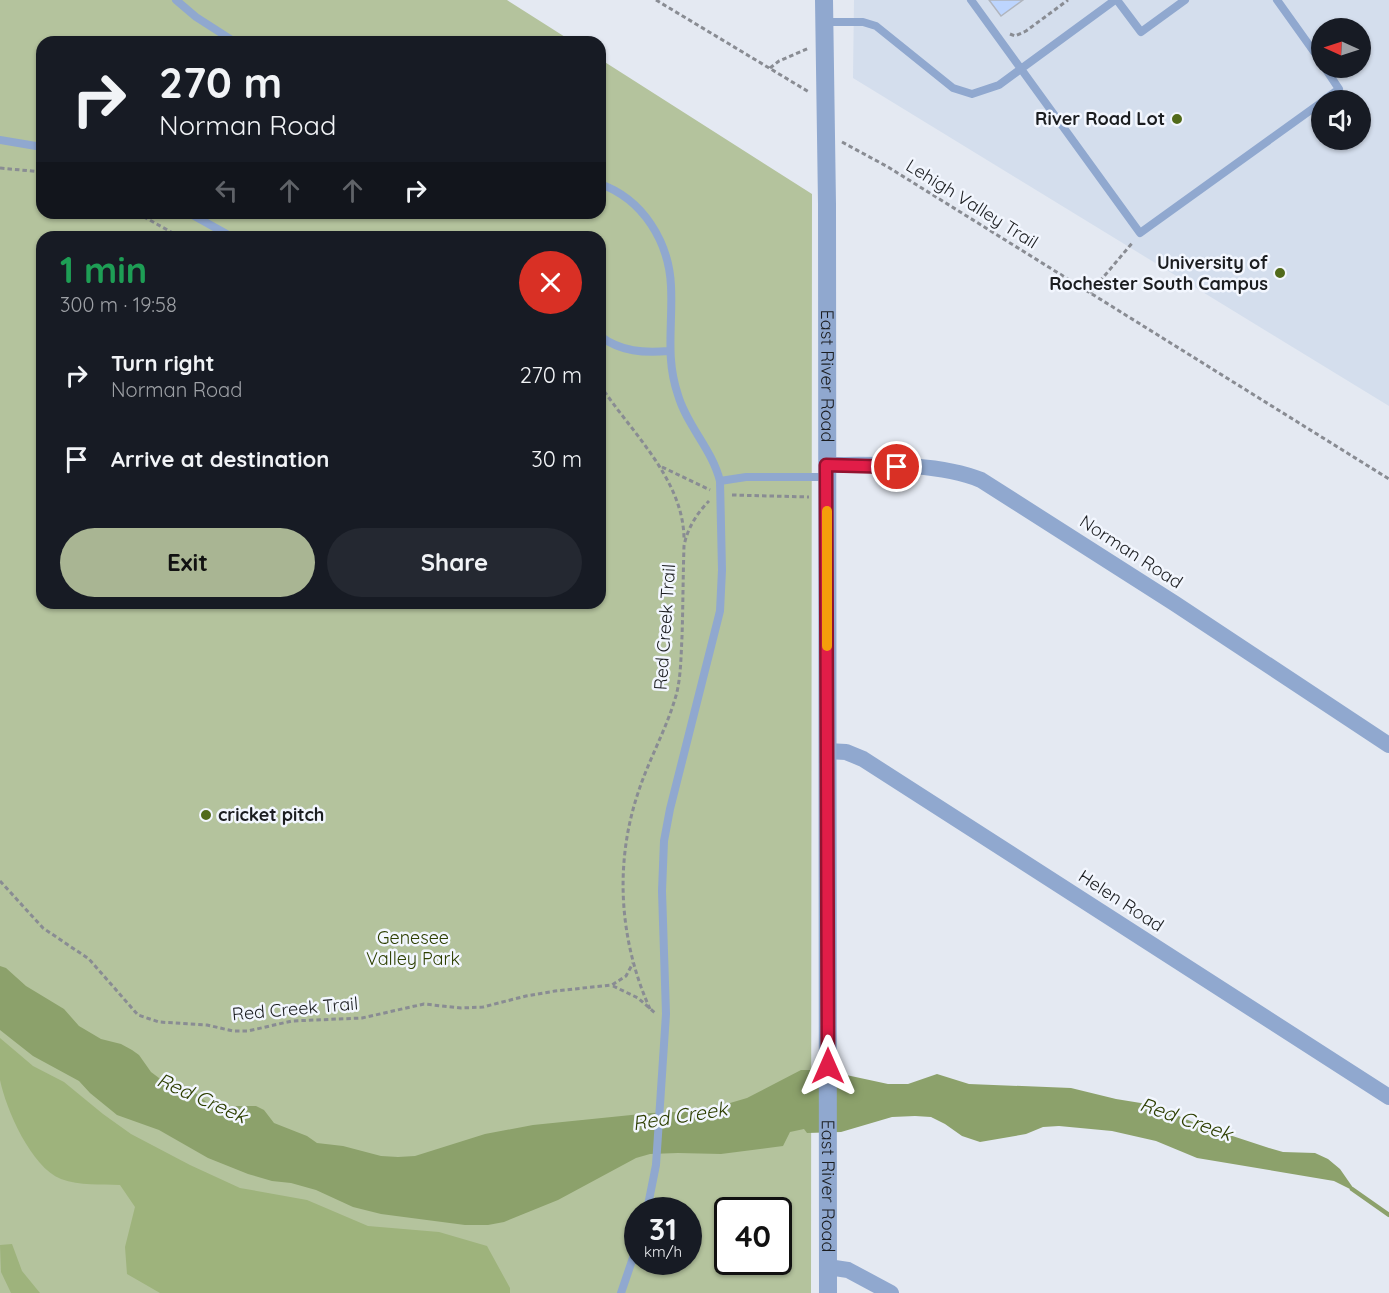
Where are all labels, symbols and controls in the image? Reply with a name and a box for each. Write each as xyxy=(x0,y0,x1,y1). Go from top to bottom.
north arrow xyxy=(1311,18,1371,78)
map controls xyxy=(1311,18,1371,150)
text: 270 m xyxy=(159,56,282,109)
icon: right xyxy=(60,60,138,138)
button: sound xyxy=(1311,90,1371,150)
place label: River Road Lot xyxy=(1035,107,1165,130)
text: Norman Road xyxy=(159,108,336,142)
marker: River Road Lot xyxy=(1170,112,1184,126)
street label: Lehigh Valley Trail xyxy=(902,154,1043,253)
icon: left xyxy=(210,174,243,207)
icon: ahead xyxy=(273,174,306,207)
icon: ahead xyxy=(336,174,369,207)
icon: right xyxy=(399,174,432,207)
text: 1 min xyxy=(60,247,147,292)
button: close xyxy=(519,251,582,314)
place label: University of Rochester South Campus xyxy=(1049,251,1268,295)
marker: University of Rochester South Campus xyxy=(1273,266,1287,280)
text: 300 m · 19:58 xyxy=(60,292,177,317)
street label: East River Road xyxy=(816,310,839,442)
text: Turn right xyxy=(111,349,215,377)
icon: right xyxy=(60,359,93,392)
text: 270 m xyxy=(520,361,582,389)
text: Norman Road xyxy=(111,377,242,402)
pin xyxy=(871,441,922,492)
icon: arrive xyxy=(60,443,93,476)
text: Arrive at destination xyxy=(111,445,329,473)
text: 30 m xyxy=(531,445,582,473)
icon: arrive xyxy=(880,450,913,483)
street label: Norman Road xyxy=(1075,510,1187,593)
button: Exit xyxy=(60,528,315,597)
button: Share xyxy=(327,528,582,597)
street label: Red Creek Trail xyxy=(649,563,680,691)
place label: cricket pitch xyxy=(218,803,324,826)
marker: cricket pitch xyxy=(199,808,213,822)
street label: Helen Road xyxy=(1074,864,1168,937)
park label: Genesee Valley Park xyxy=(366,926,460,970)
street label: Red Creek Trail xyxy=(231,992,359,1025)
position arrow xyxy=(796,1034,860,1098)
water label: Red Creek xyxy=(153,1067,253,1129)
water label: Red Creek xyxy=(1137,1091,1238,1147)
water label: Red Creek xyxy=(631,1095,731,1135)
street label: East River Road xyxy=(817,1120,840,1252)
speed limit sign: 40 xyxy=(714,1197,792,1275)
text: 31 xyxy=(649,1210,677,1248)
text: km/h xyxy=(644,1242,682,1261)

